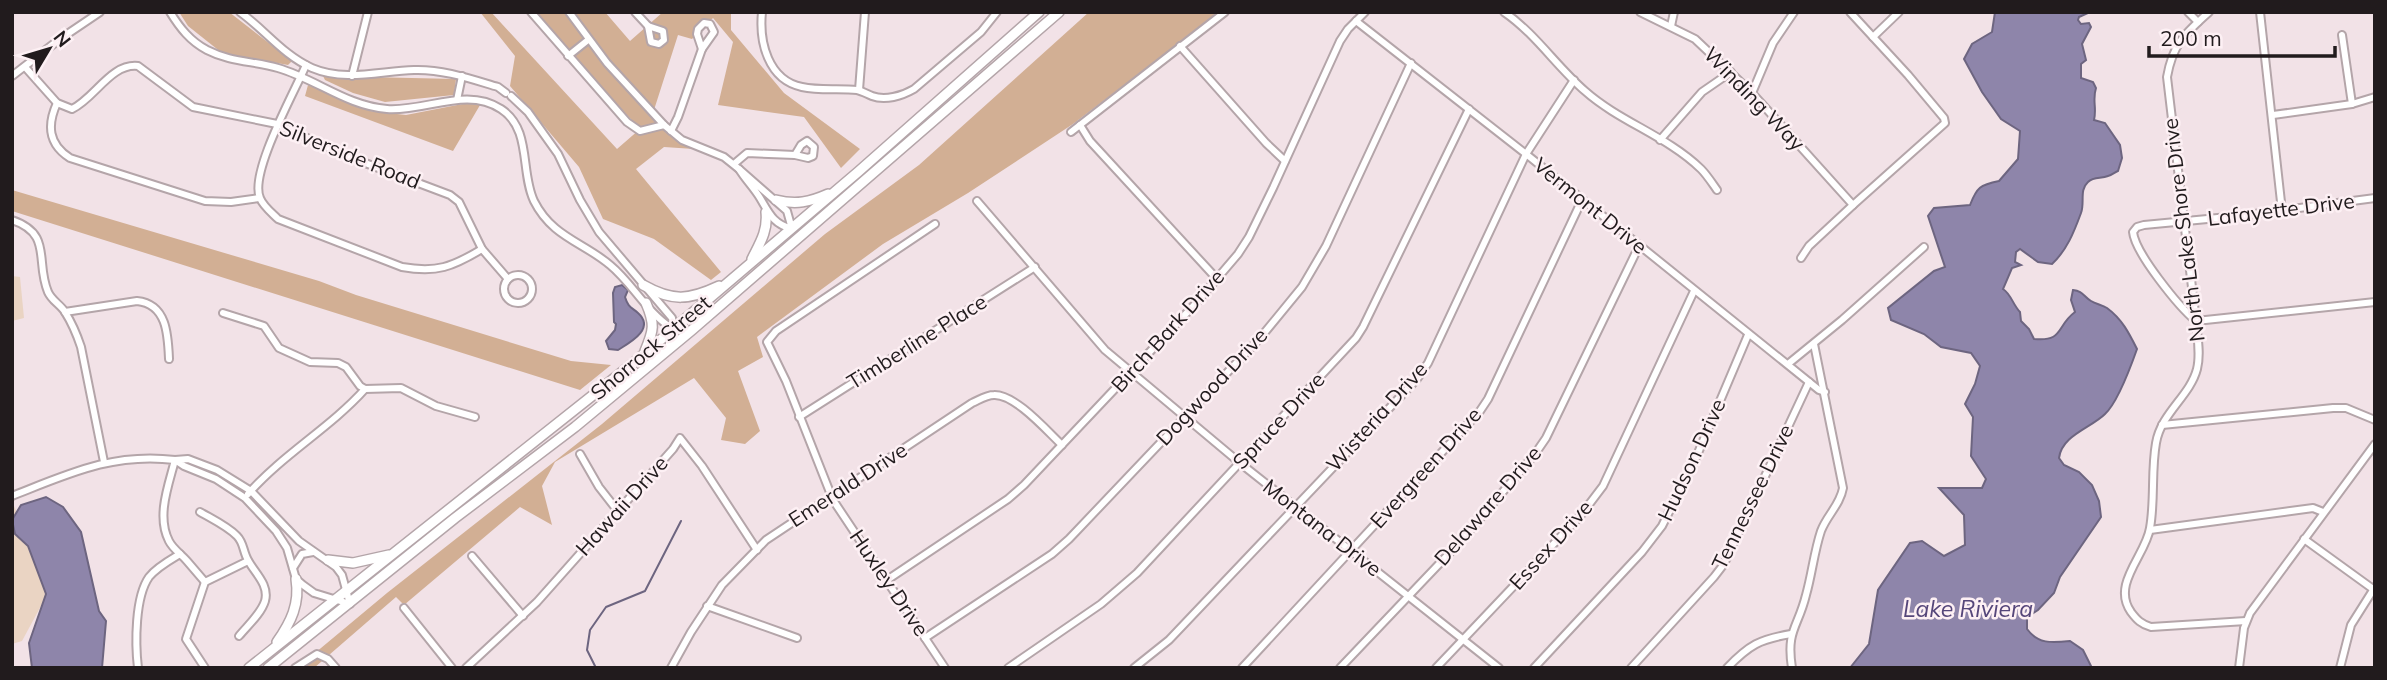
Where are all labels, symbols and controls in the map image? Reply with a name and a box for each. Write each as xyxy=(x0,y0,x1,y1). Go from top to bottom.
north arrow xyxy=(14,14,84,84)
scale bar xyxy=(2149,14,2334,58)
text: N xyxy=(49,25,76,52)
text: 200 m xyxy=(2160,25,2222,51)
street label: Winding Way xyxy=(1699,41,1811,156)
street label: Silverside Road xyxy=(276,114,425,194)
street label: North Lake Shore Drive xyxy=(2156,117,2210,343)
street label: Vermont Drive xyxy=(1529,151,1653,259)
street label: Lafayette Drive xyxy=(2206,187,2356,231)
street label: Birch Bark Drive xyxy=(1105,263,1229,397)
street label: Timberline Place xyxy=(842,288,991,395)
street label: Shorrock Street xyxy=(585,289,716,405)
street label: Dogwood Drive xyxy=(1150,322,1272,450)
street label: Wisteria Drive xyxy=(1320,356,1432,477)
street label: Spruce Drive xyxy=(1227,366,1330,474)
street label: Hudson Drive xyxy=(1651,394,1731,525)
street label: Evergreen Drive xyxy=(1364,402,1486,533)
street label: Tennessee Drive xyxy=(1706,420,1799,573)
street label: Emerald Drive xyxy=(783,436,912,532)
street label: Delaware Drive xyxy=(1428,440,1546,571)
street label: Hawaii Drive xyxy=(570,450,673,561)
street label: Montana Drive xyxy=(1258,473,1387,582)
street label: Essex Drive xyxy=(1503,494,1597,595)
street label: Huxley Drive xyxy=(845,524,935,641)
water label: Lake Riviera xyxy=(1903,594,2033,623)

